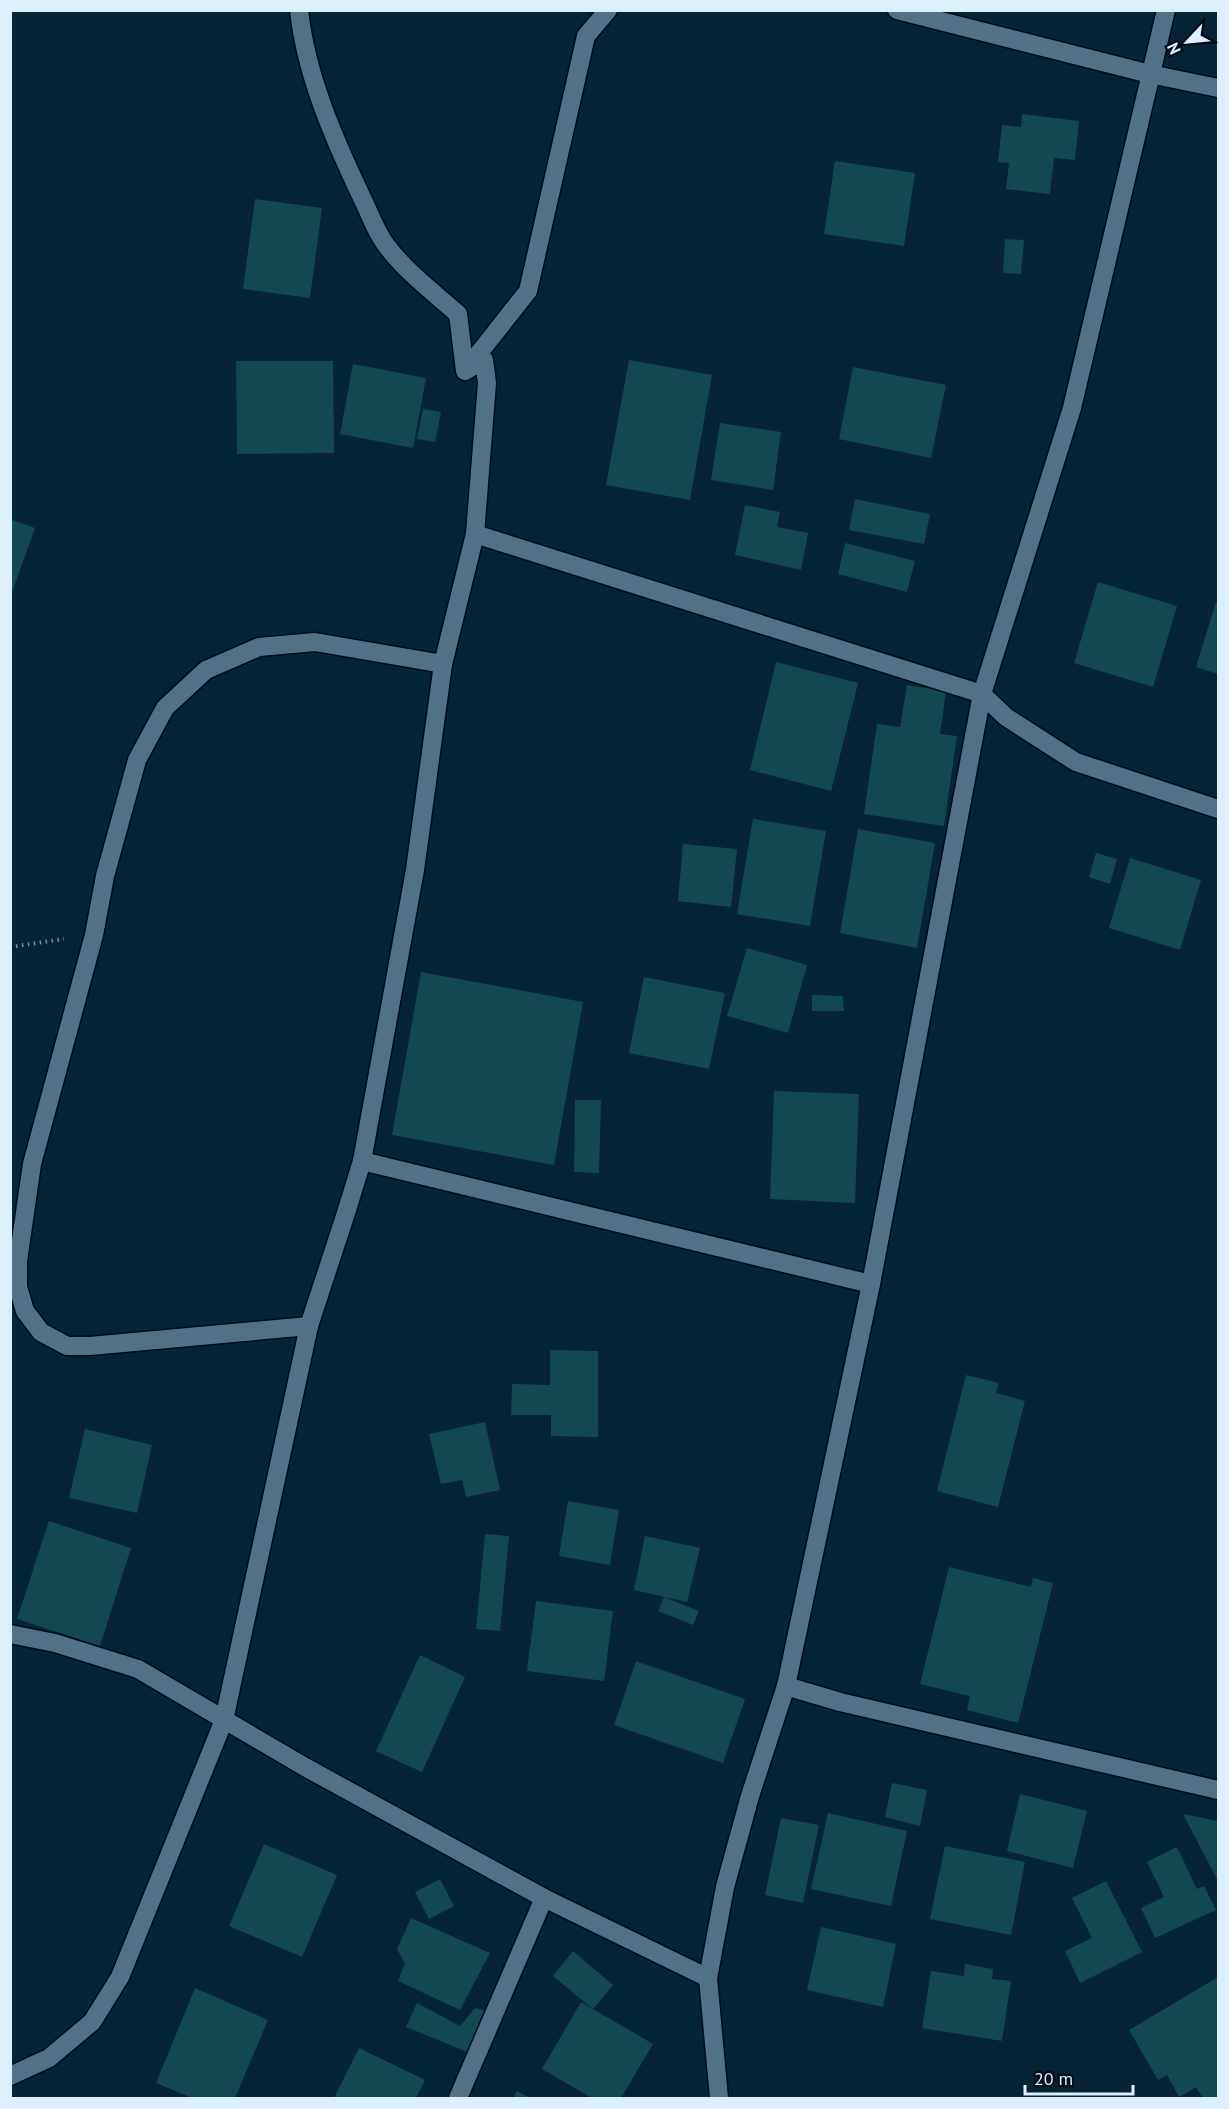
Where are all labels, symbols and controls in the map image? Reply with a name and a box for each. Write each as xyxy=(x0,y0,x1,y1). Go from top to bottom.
north arrow xyxy=(1157,12,1217,72)
text: N xyxy=(1162,39,1185,58)
scale bar xyxy=(1025,2058,1133,2096)
text: 20 m xyxy=(1034,2067,1073,2090)

